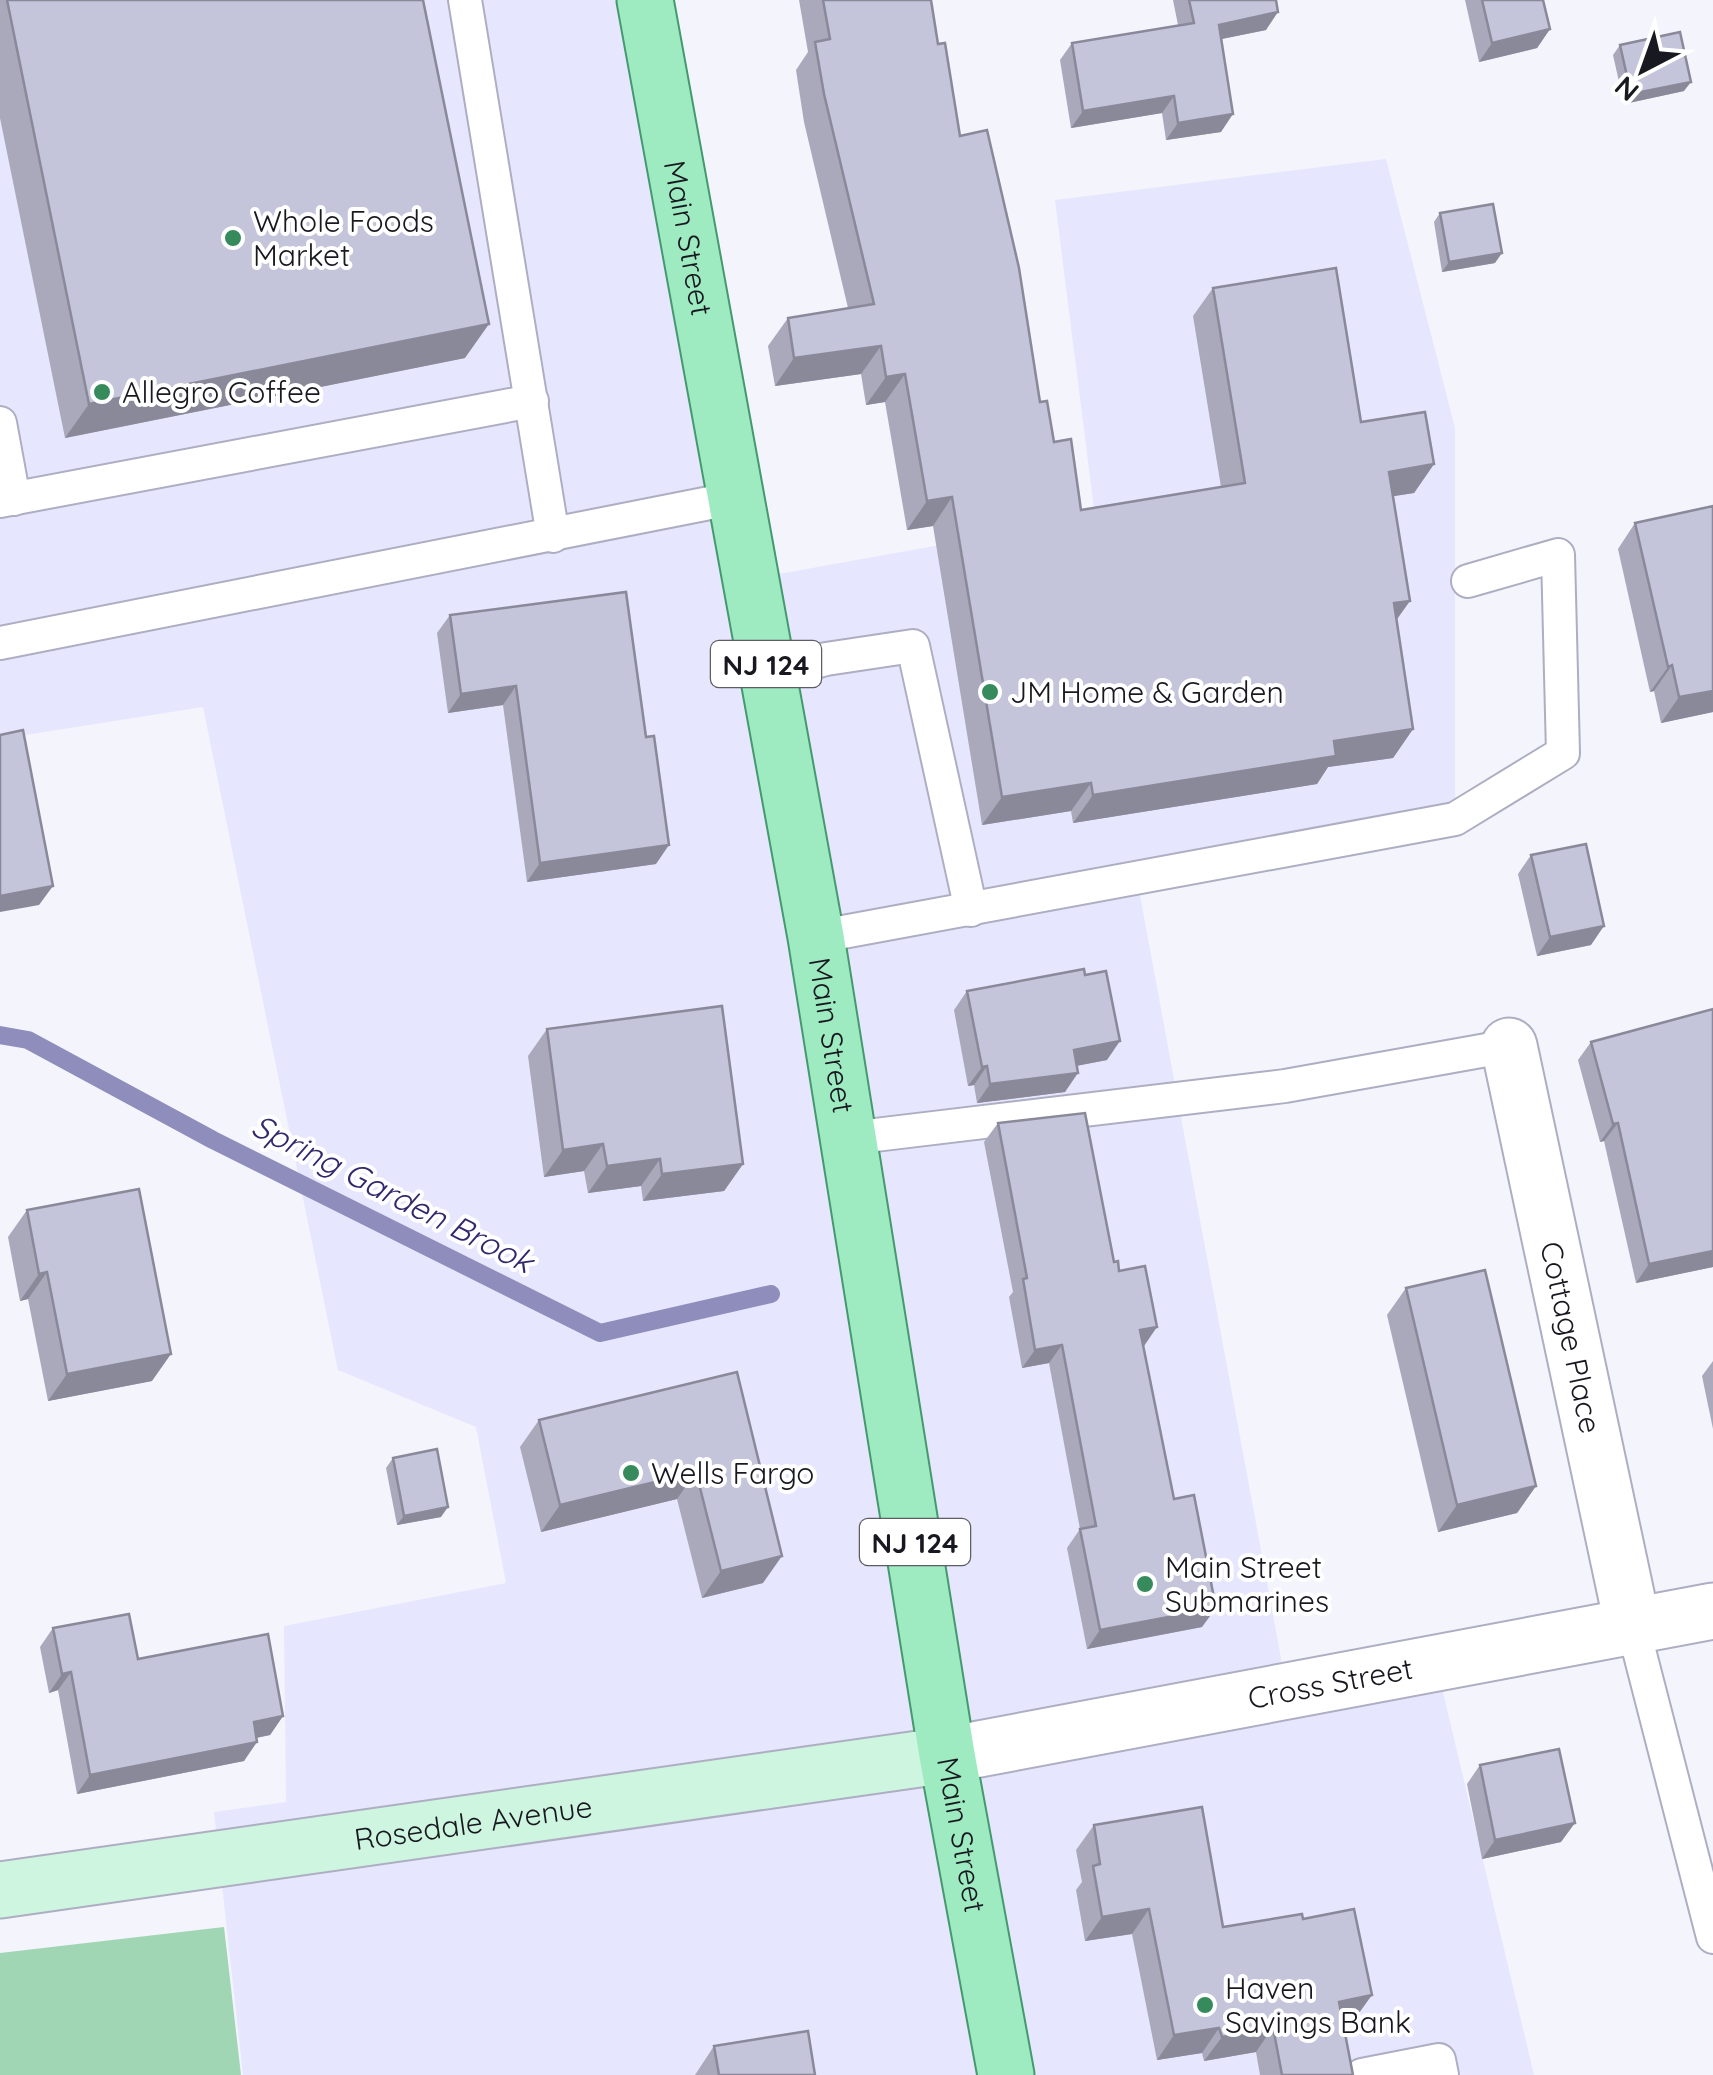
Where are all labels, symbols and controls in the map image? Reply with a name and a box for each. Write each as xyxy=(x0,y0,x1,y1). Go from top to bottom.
north arrow xyxy=(1593,20,1693,120)
text: N xyxy=(1607,69,1646,109)
street label: Main Street xyxy=(656,157,721,319)
place label: Whole Foods Market xyxy=(253,202,434,274)
marker: Whole Foods Market xyxy=(222,227,244,249)
place label: Allegro Coffee xyxy=(122,373,321,411)
marker: Allegro Coffee xyxy=(91,381,113,403)
road number: NJ 124 xyxy=(711,641,821,687)
place label: JM Home & Garden xyxy=(1010,673,1284,711)
marker: JM Home & Garden xyxy=(979,681,1001,703)
street label: Main Street xyxy=(801,955,863,1116)
water label: Spring Garden Brook xyxy=(246,1105,543,1283)
street label: Cottage Place xyxy=(1532,1238,1610,1437)
place label: Wells Fargo xyxy=(651,1454,814,1492)
marker: Wells Fargo xyxy=(620,1462,642,1484)
road number: NJ 124 xyxy=(860,1519,970,1565)
place label: Main Street Submarines xyxy=(1165,1548,1329,1620)
marker: Main Street Submarines xyxy=(1134,1573,1156,1595)
street label: Cross Street xyxy=(1245,1649,1416,1717)
street label: Main Street xyxy=(929,1754,995,1915)
street label: Rosedale Avenue xyxy=(352,1787,595,1858)
place label: Haven Savings Bank xyxy=(1225,1969,1411,2041)
marker: Haven Savings Bank xyxy=(1194,1994,1216,2016)

